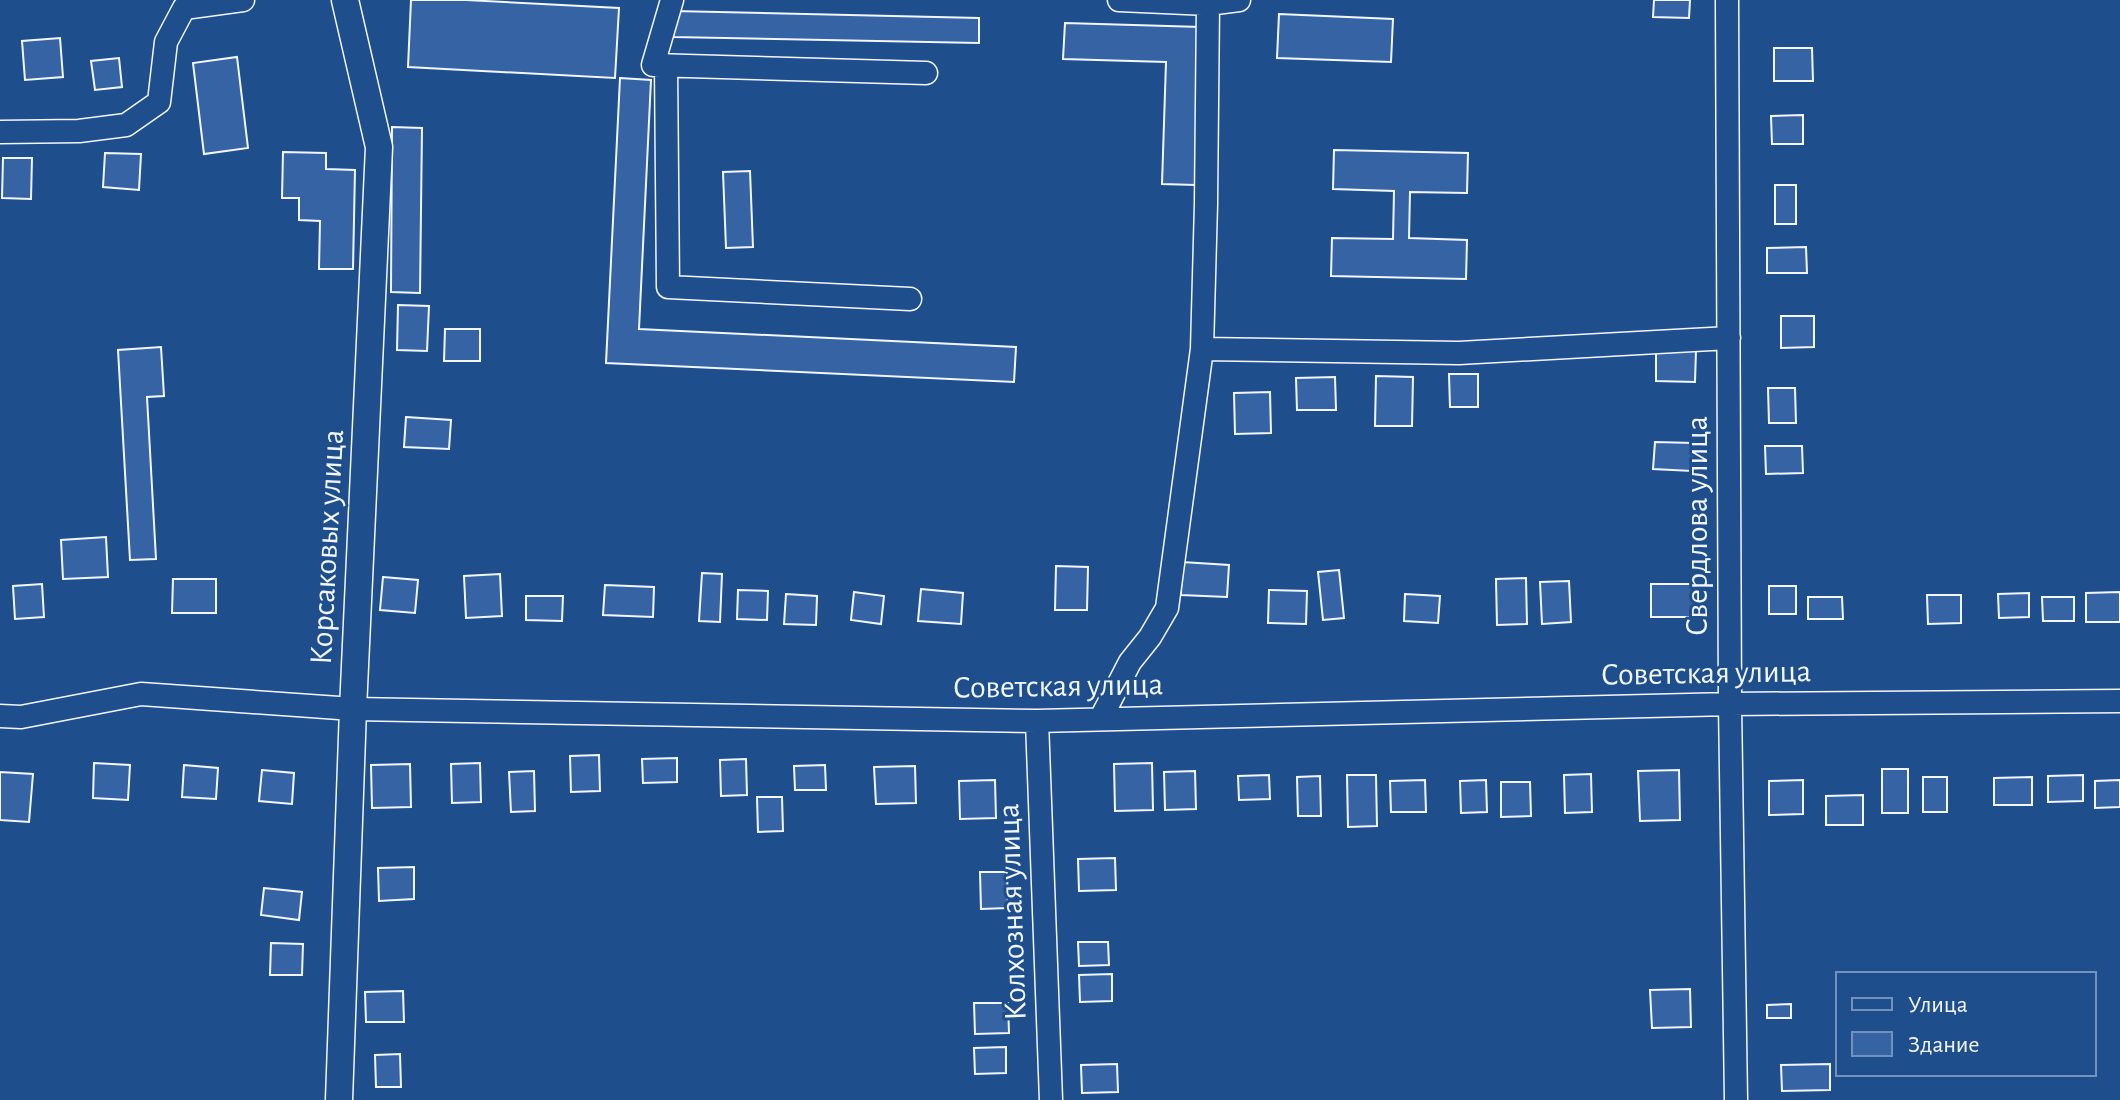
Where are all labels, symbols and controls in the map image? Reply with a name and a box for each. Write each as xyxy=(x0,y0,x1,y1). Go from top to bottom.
street label: Свердлова улица xyxy=(1681,416,1713,636)
street label: Корсаковых улица xyxy=(305,428,349,666)
street label: Советская улица xyxy=(1600,655,1812,691)
street label: Советская улица xyxy=(952,668,1164,704)
street label: Колхозная улица xyxy=(992,803,1032,1021)
legend xyxy=(1836,972,2096,1076)
text: Улица xyxy=(1908,993,1968,1017)
text: Здание xyxy=(1908,1033,1979,1057)

